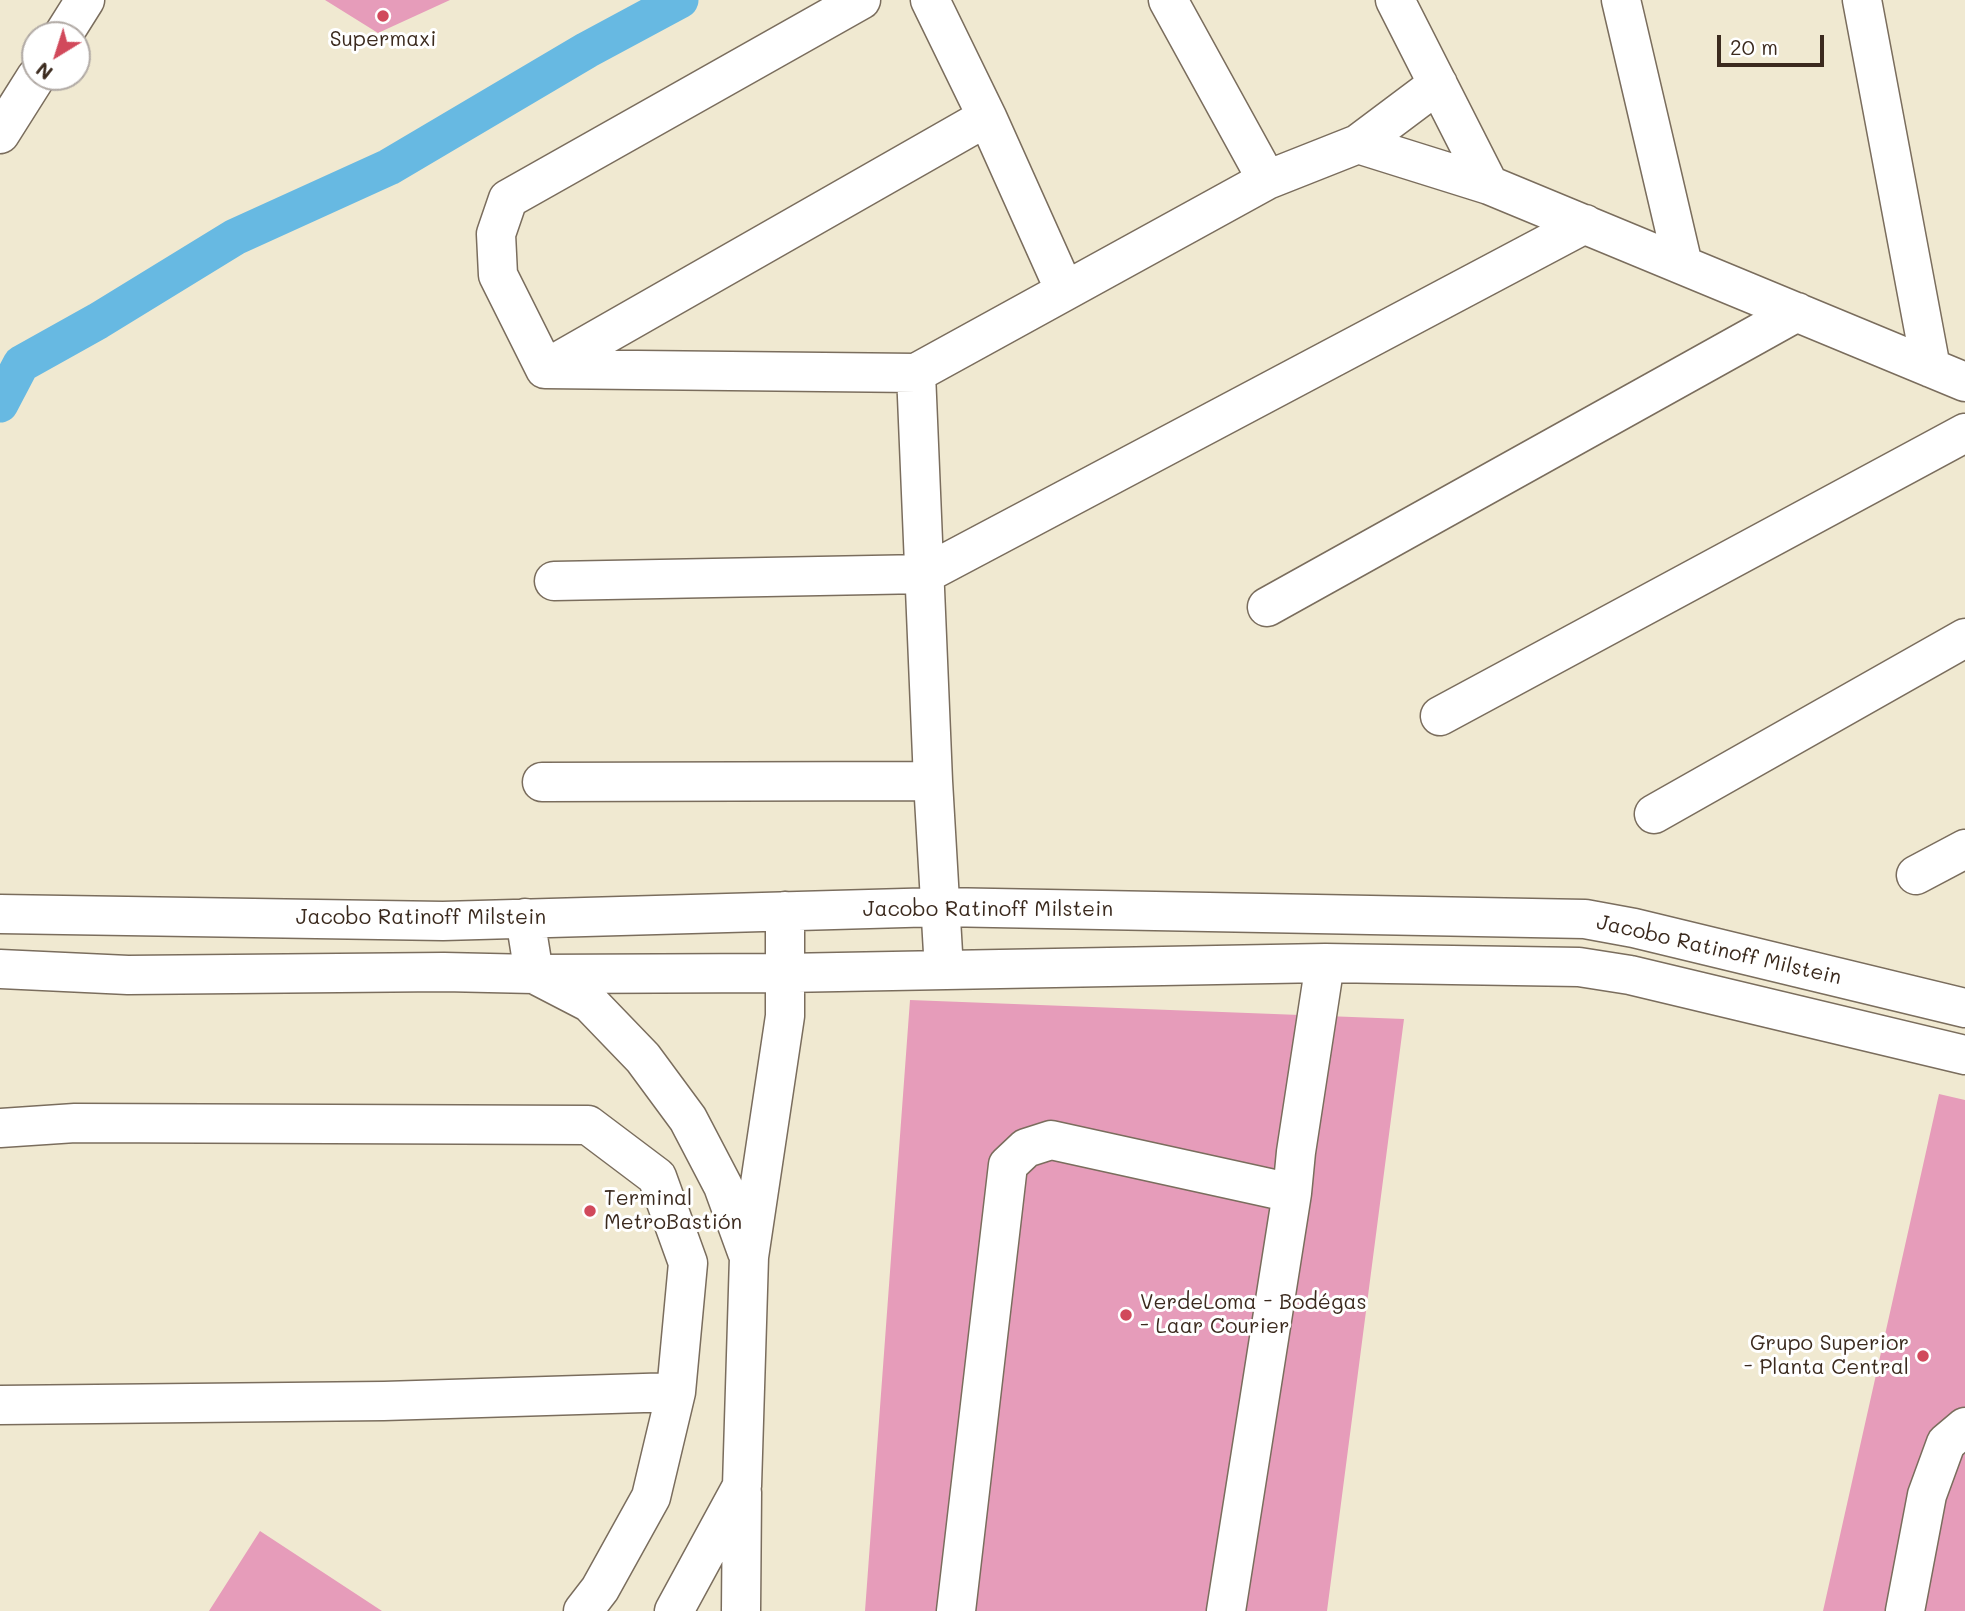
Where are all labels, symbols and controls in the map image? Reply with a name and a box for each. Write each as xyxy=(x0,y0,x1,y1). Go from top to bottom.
marker: Supermaxi xyxy=(375,8,391,24)
north arrow xyxy=(21,21,91,91)
scale bar xyxy=(1720,21,1827,65)
place label: Supermaxi xyxy=(330,27,436,53)
text: 20 m xyxy=(1730,33,1778,60)
text: N xyxy=(31,57,57,86)
street label: Jacobo Ratinoff Milstein xyxy=(863,897,1113,923)
street label: Jacobo Ratinoff Milstein xyxy=(296,905,546,931)
street label: Jacobo Ratinoff Milstein xyxy=(1594,910,1844,990)
place label: Terminal MetroBastión xyxy=(604,1186,742,1236)
marker: Terminal MetroBastión xyxy=(582,1203,598,1219)
place label: VerdeLoma - Bodégas - Laar Courier xyxy=(1140,1290,1367,1340)
marker: VerdeLoma - Bodégas - Laar Courier xyxy=(1118,1307,1134,1323)
place label: Grupo Superior - Planta Central xyxy=(1744,1331,1909,1381)
marker: Grupo Superior - Planta Central xyxy=(1915,1348,1931,1364)

